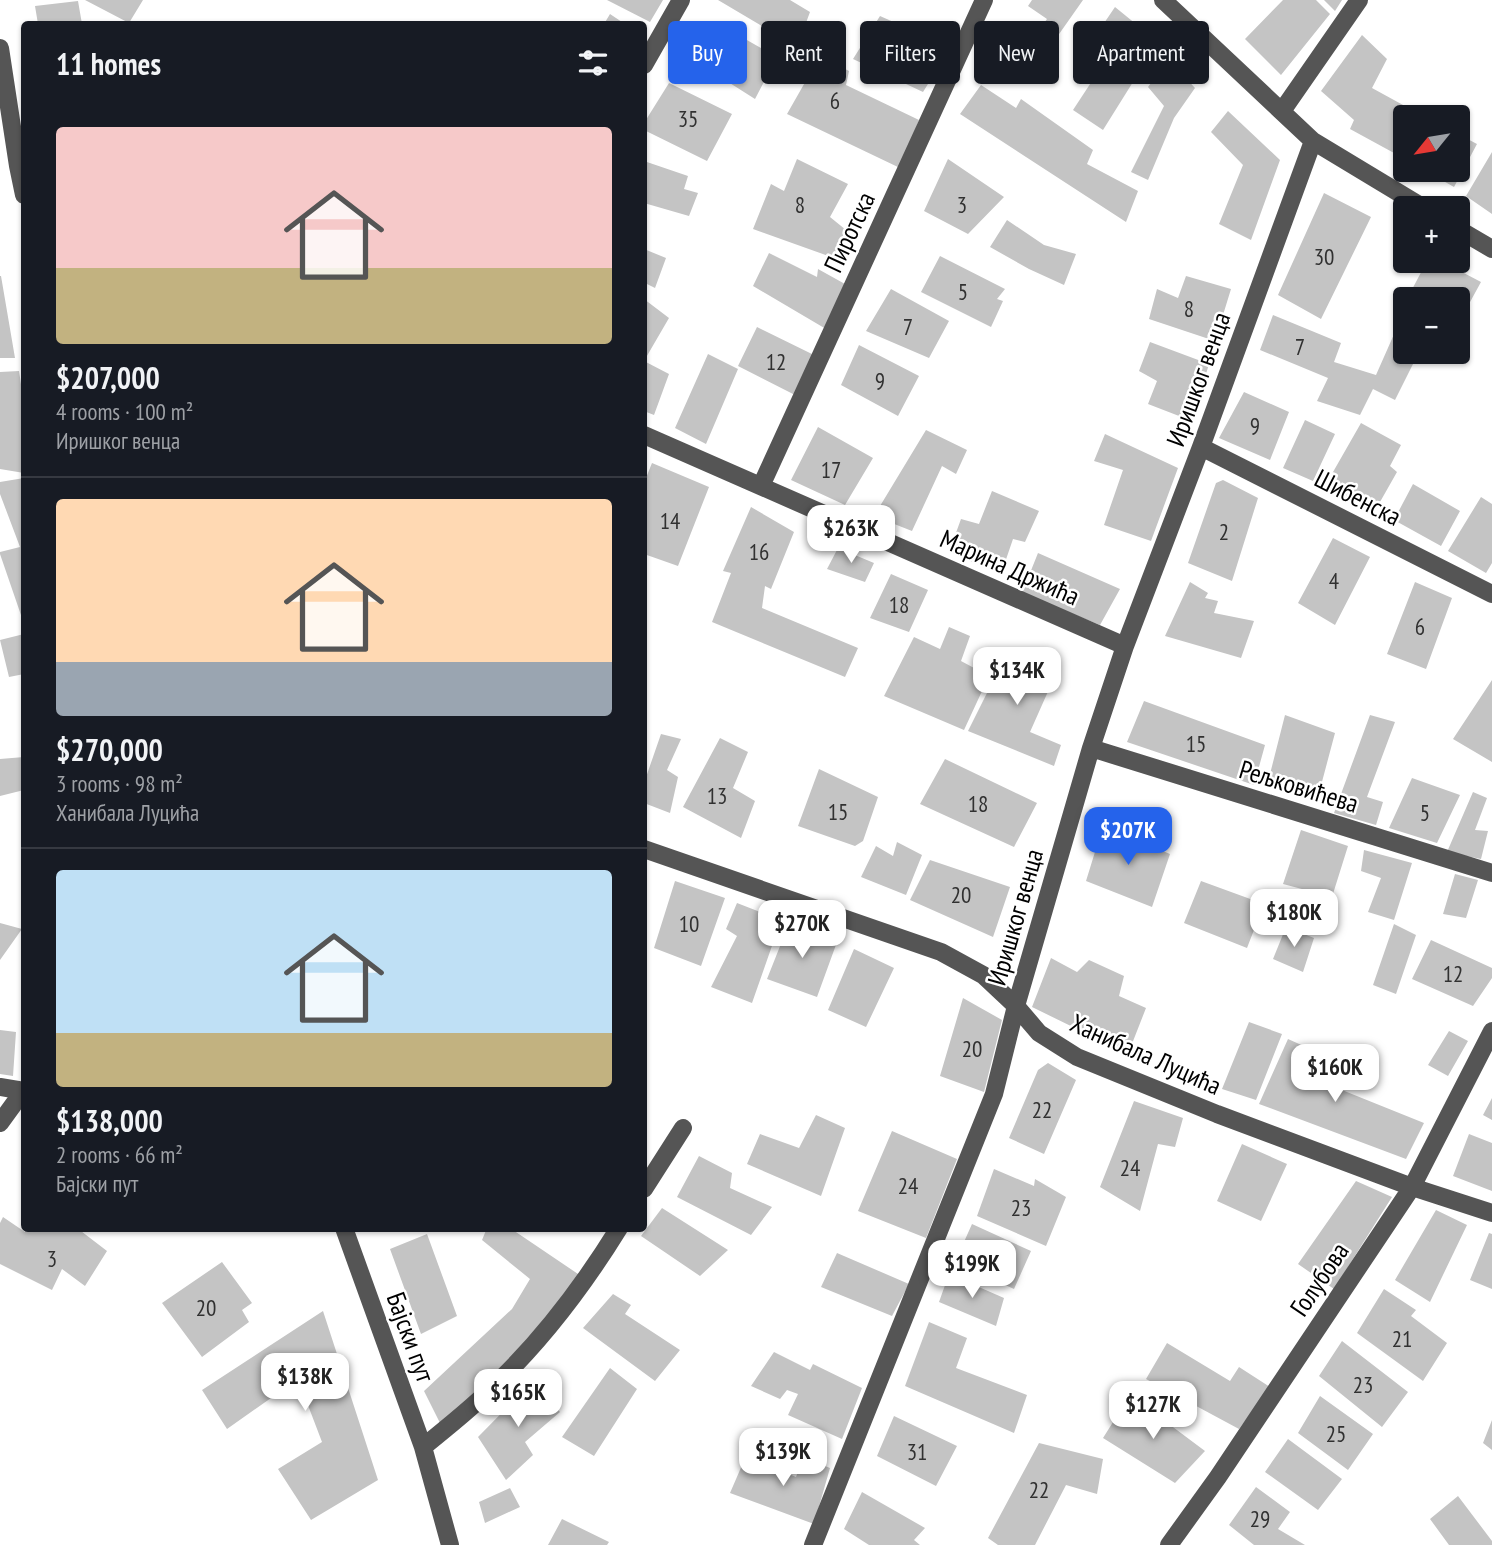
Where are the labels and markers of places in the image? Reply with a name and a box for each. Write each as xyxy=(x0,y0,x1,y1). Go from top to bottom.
pin: $263K xyxy=(802,505,900,565)
pin: $134K xyxy=(968,648,1066,707)
pin: $207K xyxy=(1079,808,1177,867)
pin: $180K xyxy=(1245,890,1343,949)
pin: $270K xyxy=(753,900,851,960)
pin: $160K xyxy=(1286,1044,1384,1104)
pin: $199K xyxy=(923,1240,1021,1300)
pin: $138K xyxy=(256,1354,354,1413)
pin: $165K xyxy=(469,1370,567,1429)
pin: $127K xyxy=(1104,1382,1202,1441)
pin: $139K xyxy=(734,1428,832,1488)

